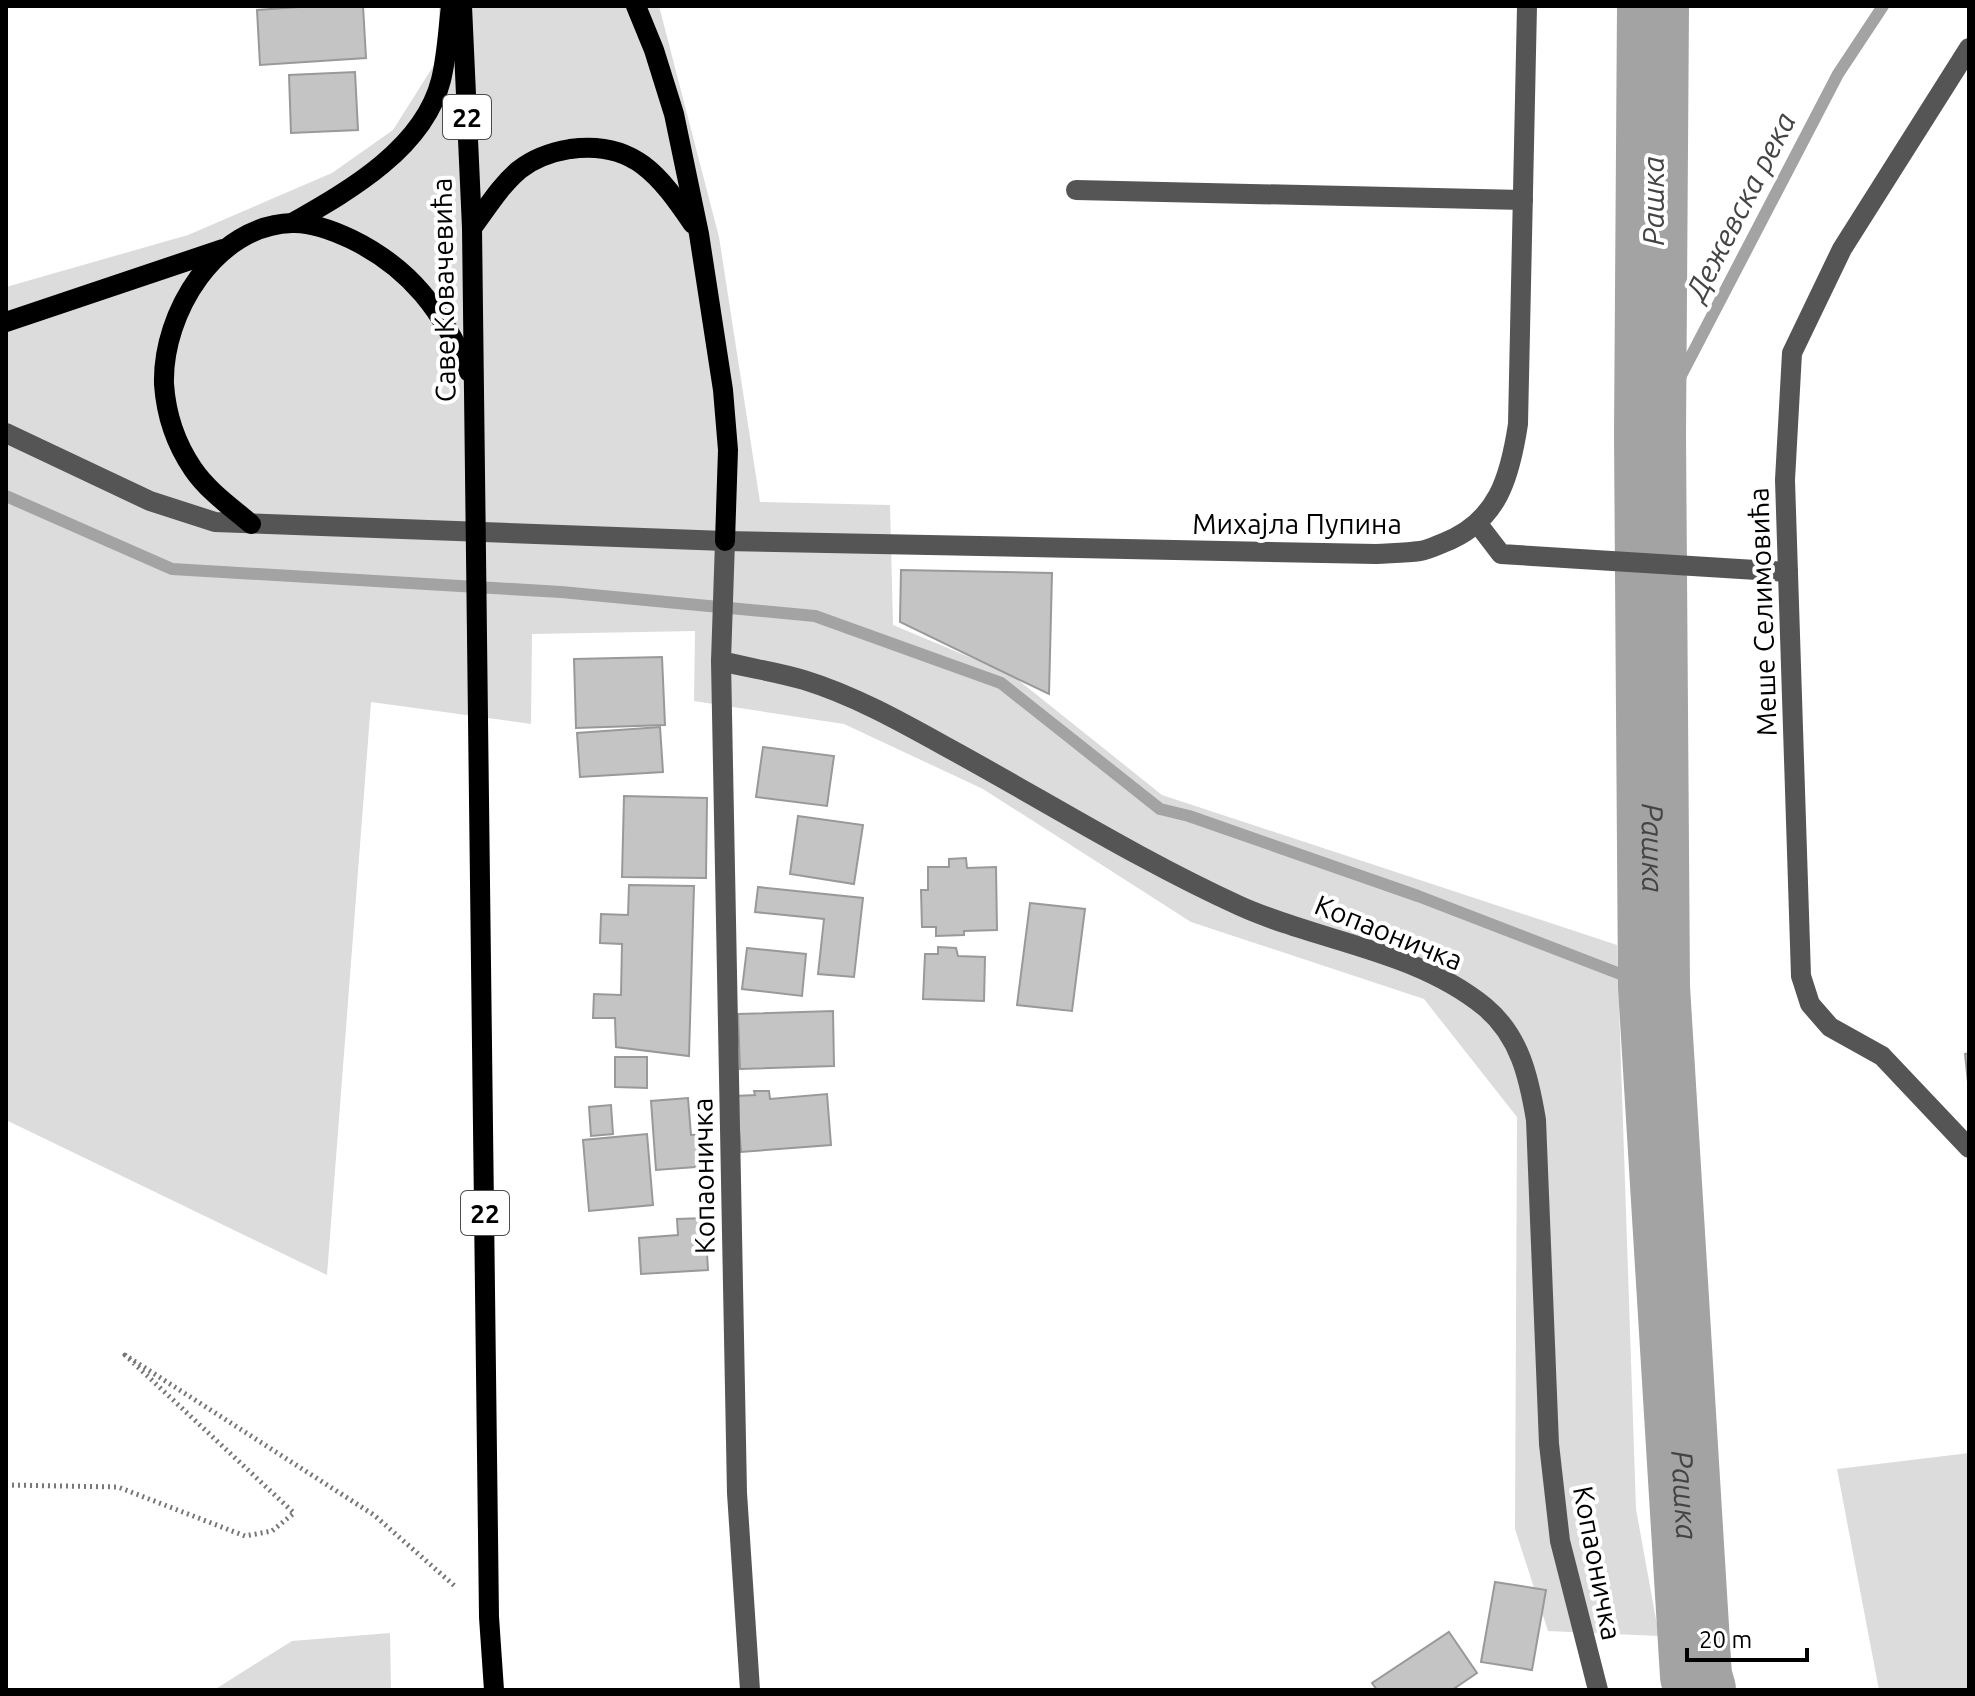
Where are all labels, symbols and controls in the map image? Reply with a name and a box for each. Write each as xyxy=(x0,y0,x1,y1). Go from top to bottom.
road number: 22 xyxy=(443,95,491,139)
water label: Дежевска река xyxy=(1677,107,1802,308)
water label: Рашка xyxy=(1636,156,1670,246)
street label: Саве Ковачевића xyxy=(426,178,460,402)
street label: Меше Селимовића xyxy=(1742,487,1782,737)
street label: Михајла Пупина xyxy=(1192,508,1402,539)
water label: Рашка xyxy=(1636,803,1670,893)
street label: Копаоничка xyxy=(1311,888,1467,976)
street label: Копаоничка xyxy=(686,1098,720,1254)
road number: 22 xyxy=(461,1191,509,1235)
water label: Рашка xyxy=(1665,1449,1705,1541)
street label: Копаоничка xyxy=(1568,1483,1628,1643)
scale bar xyxy=(1687,1612,1807,1662)
text: 20 m xyxy=(1699,1626,1752,1653)

